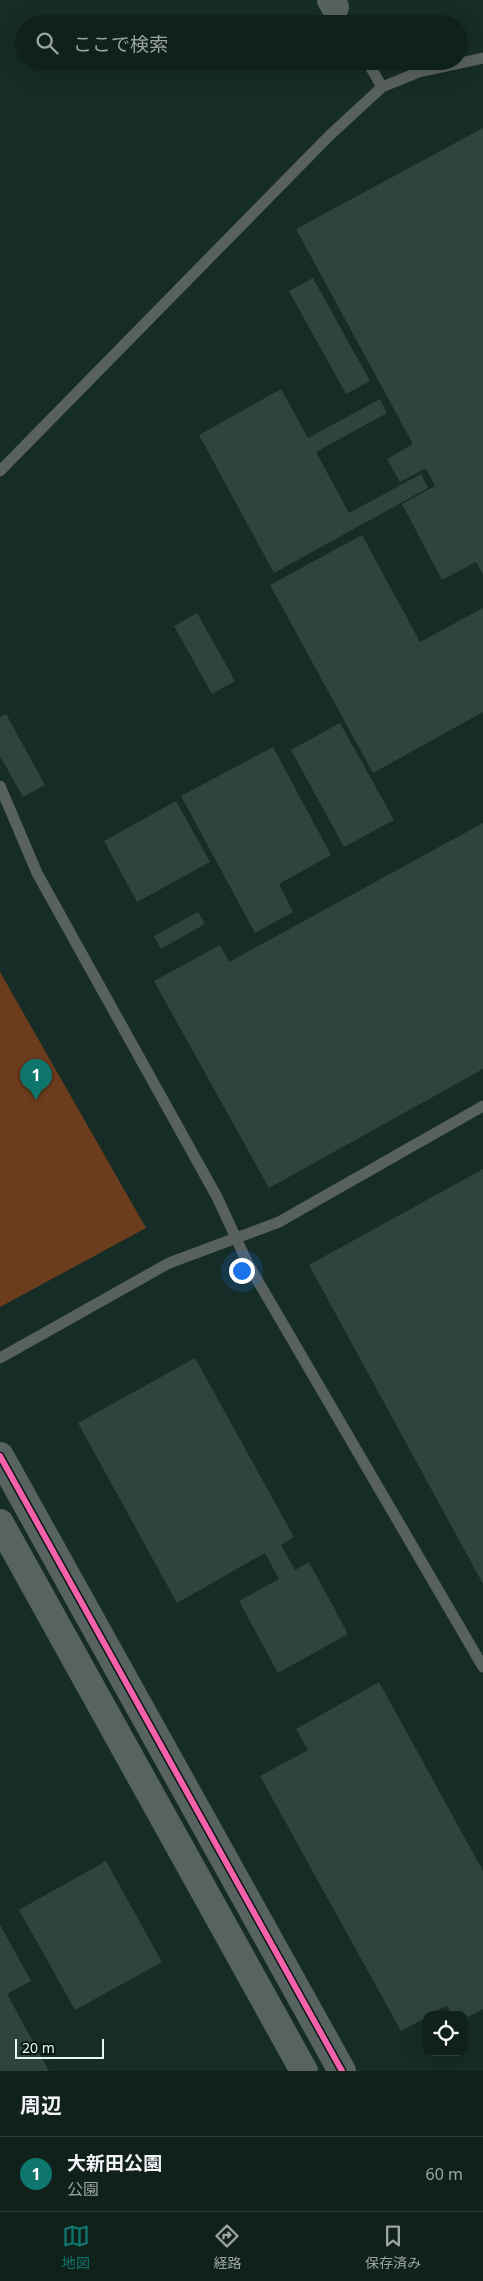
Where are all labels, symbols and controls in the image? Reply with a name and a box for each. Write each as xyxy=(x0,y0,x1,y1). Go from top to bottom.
search box xyxy=(15,15,468,70)
icon: search xyxy=(33,29,61,57)
text: ここで検索 xyxy=(73,31,168,57)
pin: 1 xyxy=(20,1059,52,1100)
your location xyxy=(229,1258,255,1284)
map controls xyxy=(423,2011,468,2056)
button: locate xyxy=(423,2011,468,2056)
scale bar xyxy=(15,2036,104,2059)
text: 20 m xyxy=(22,2038,55,2057)
text: 周辺 xyxy=(20,2091,62,2119)
text: 大新田公園 xyxy=(67,2150,162,2176)
text: 1 xyxy=(31,2163,41,2185)
text: 60 m xyxy=(426,2163,463,2185)
text: 公園 xyxy=(67,2178,99,2200)
tab: 地図 xyxy=(62,2222,90,2272)
tab: 経路 xyxy=(213,2222,241,2272)
tab: 保存済み xyxy=(365,2222,421,2272)

